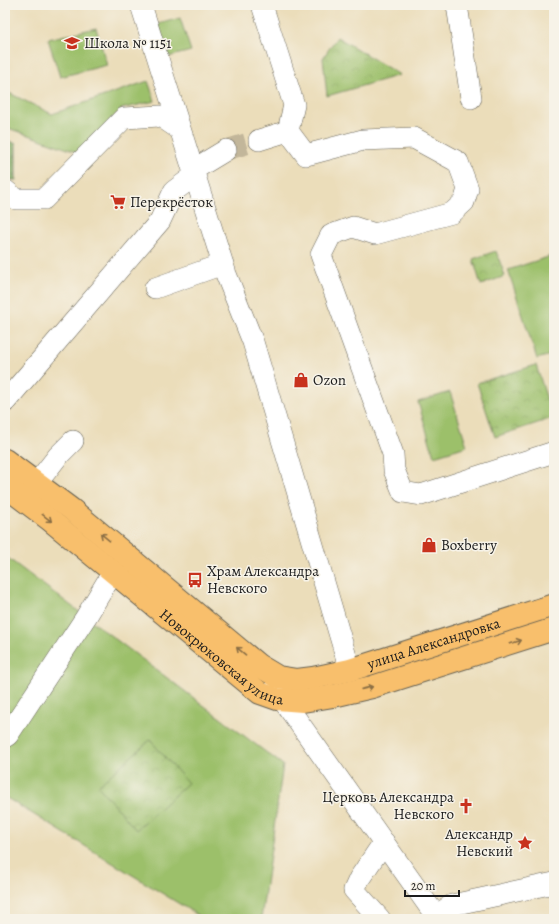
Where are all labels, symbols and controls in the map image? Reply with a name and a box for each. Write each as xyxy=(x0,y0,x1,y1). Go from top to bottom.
place label: Школа № 1151 xyxy=(84,33,171,53)
school or university icon: Школа № 1151 xyxy=(63,34,81,52)
place label: Перекрёсток xyxy=(130,192,213,212)
supermarket icon: Перекрёсток xyxy=(109,193,127,211)
place label: Ozon xyxy=(313,370,346,390)
shop icon: Ozon xyxy=(292,371,310,389)
one-way arrow xyxy=(42,514,53,523)
one-way arrow xyxy=(100,533,111,542)
place label: Boxberry xyxy=(441,535,497,555)
shop icon: Boxberry xyxy=(420,536,438,554)
place label: Храм Александра Невского xyxy=(207,561,319,598)
bus stop icon: Храм Александра Невского xyxy=(186,571,204,589)
street label: Новокрюковская улица xyxy=(155,604,284,709)
street label: улица Александровка xyxy=(364,613,503,674)
one-way arrow xyxy=(509,638,522,645)
one-way arrow xyxy=(236,646,246,655)
one-way arrow xyxy=(360,684,373,692)
place label: Церковь Александра Невского xyxy=(322,787,454,824)
church icon: Церковь Александра Невского xyxy=(457,797,475,815)
place label: Александр Невский xyxy=(444,824,513,861)
place icon: Александр Невский xyxy=(516,834,534,852)
scale bar xyxy=(405,872,459,898)
text: 20 m xyxy=(411,878,435,894)

